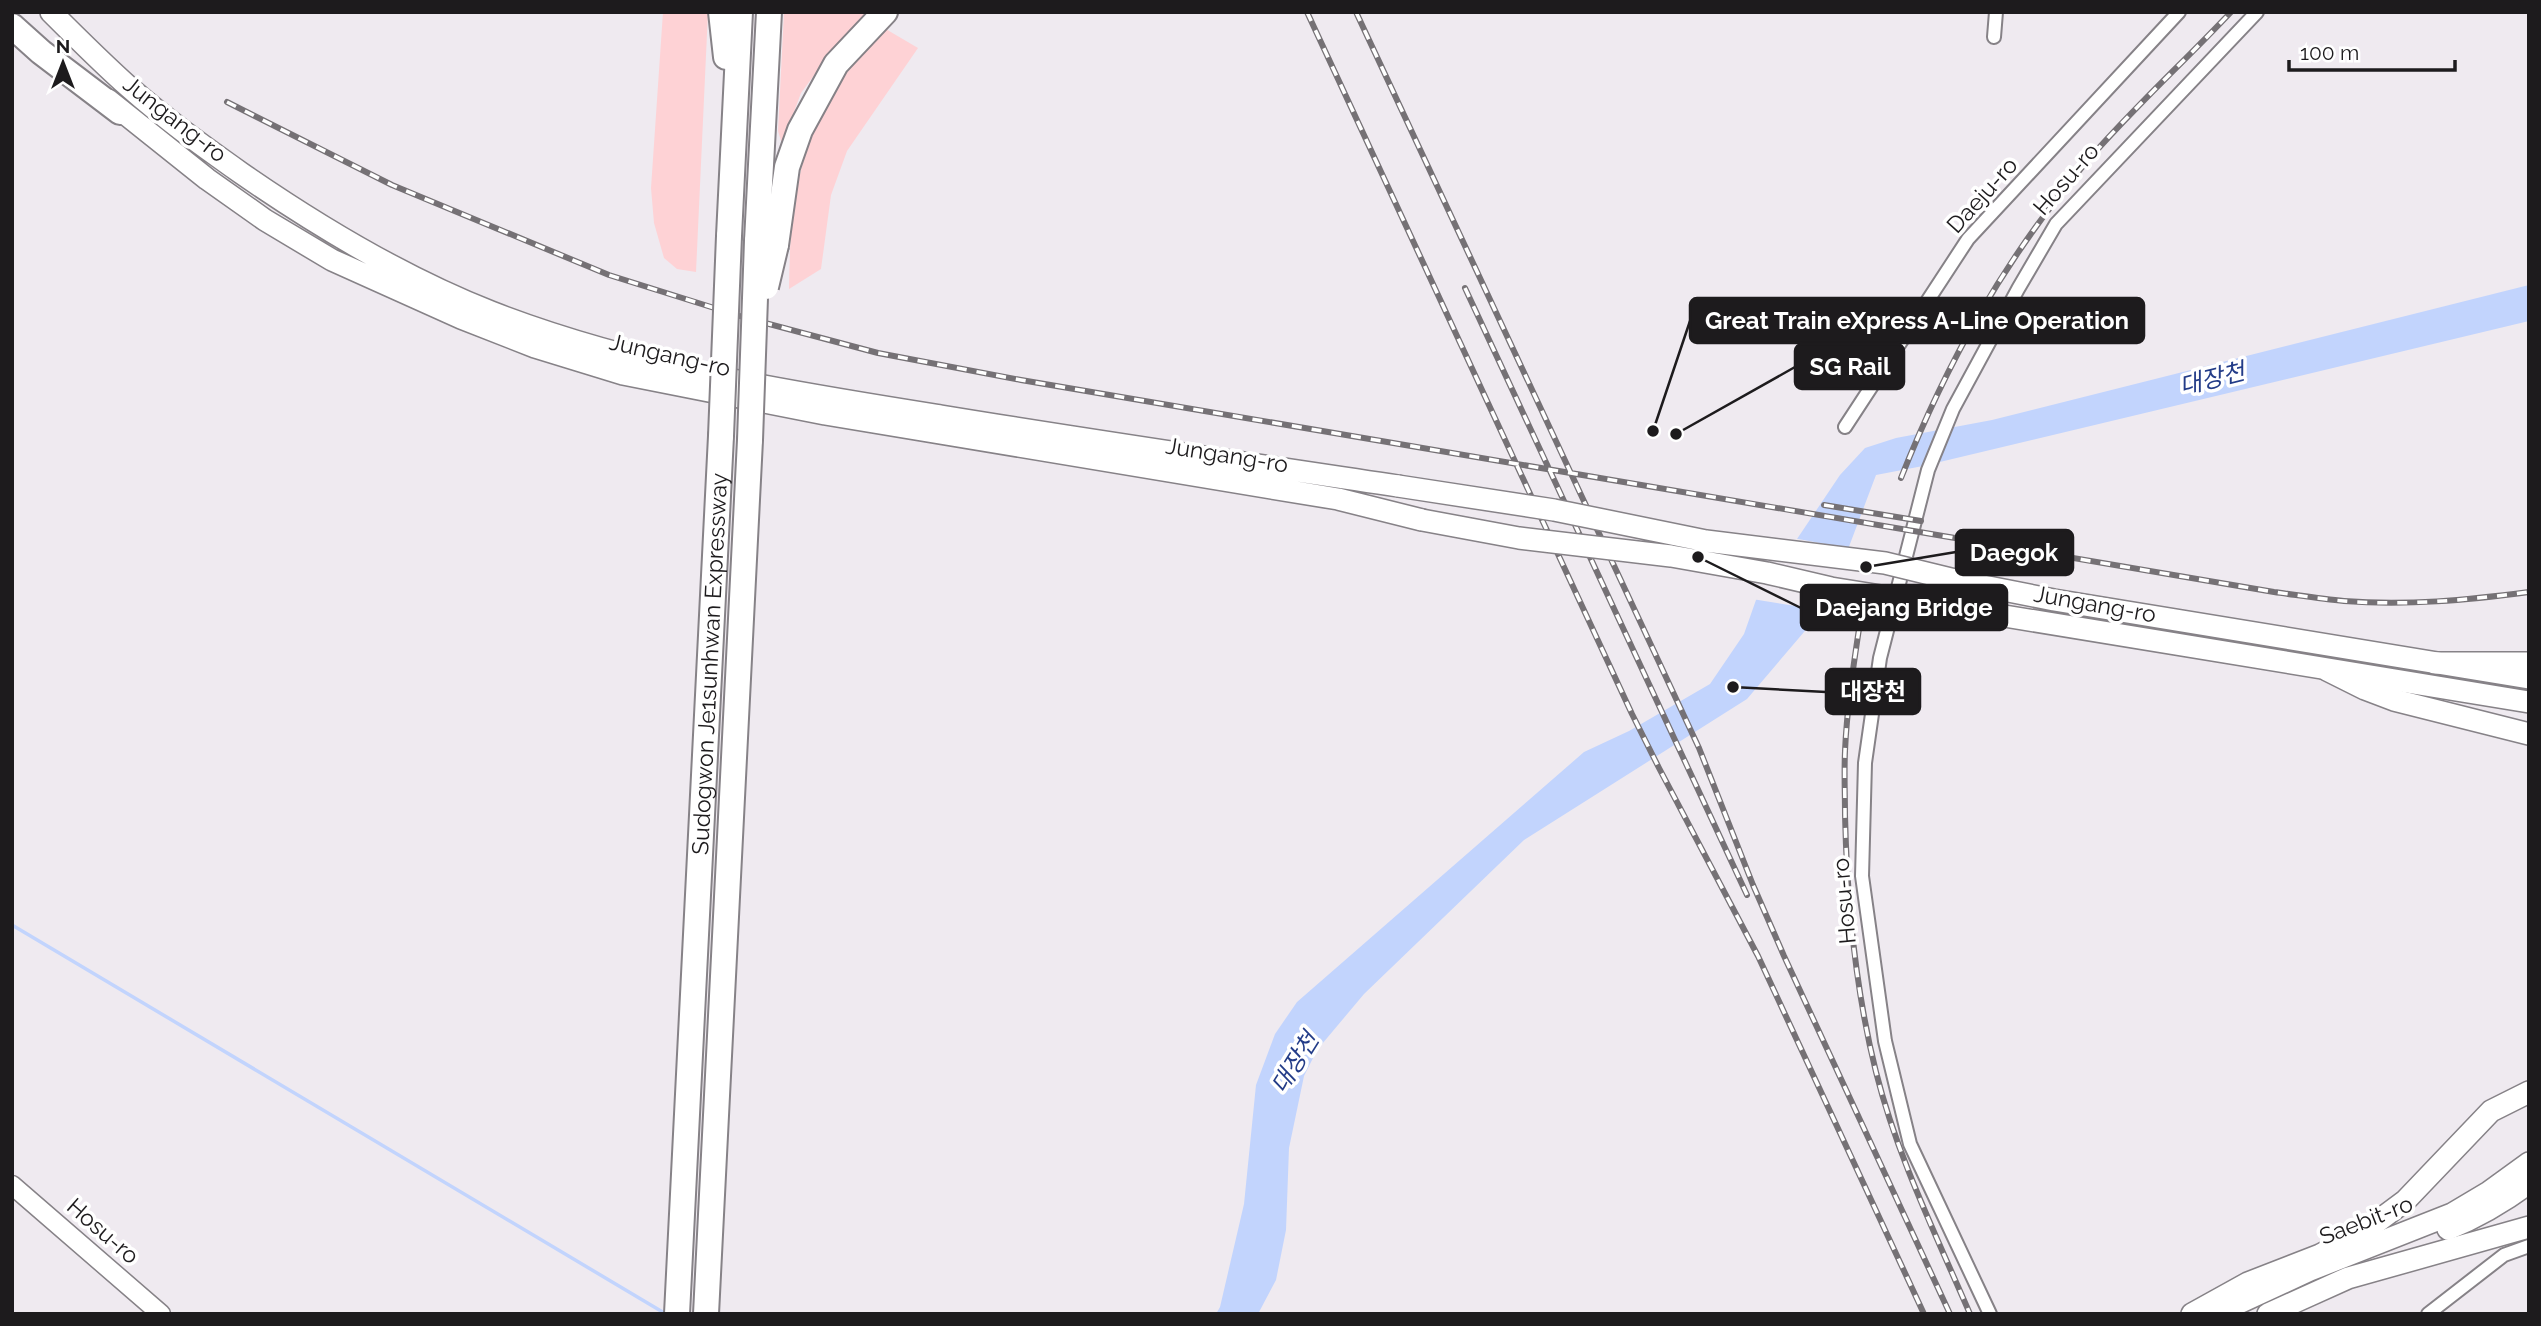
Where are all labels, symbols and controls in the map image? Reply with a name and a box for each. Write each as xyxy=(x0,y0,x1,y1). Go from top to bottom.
north arrow xyxy=(28,28,98,98)
scale bar xyxy=(2289,28,2455,72)
text: N xyxy=(56,35,70,57)
text: 100 m xyxy=(2300,40,2359,65)
street label: Jungang-ro xyxy=(118,70,232,167)
street label: Hosu-ro xyxy=(2027,137,2104,220)
street label: Daeju-ro xyxy=(1941,151,2023,238)
callout: Great Train eXpress A-Line Operation xyxy=(1690,298,2144,343)
text: Great Train eXpress A-Line Operation xyxy=(1705,306,2129,335)
street label: Jungang-ro xyxy=(607,327,733,382)
callout: SG Rail xyxy=(1795,344,1904,389)
text: SG Rail xyxy=(1809,352,1891,381)
water label: 대장천 xyxy=(2176,356,2250,401)
street label: Jungang-ro xyxy=(1164,432,1290,477)
street label: Sudogwon Je1sunhwan Expressway xyxy=(686,472,732,855)
callout: Daegok xyxy=(1956,530,2073,575)
text: Daegok xyxy=(1970,538,2059,567)
street label: Jungang-ro xyxy=(2032,579,2158,628)
callout: Daejang Bridge xyxy=(1801,585,2007,630)
text: Daejang Bridge xyxy=(1815,593,1993,622)
callout: 대장천 xyxy=(1826,669,1920,714)
text: 대장천 xyxy=(1840,677,1906,706)
street label: Hosu-ro xyxy=(1826,857,1861,945)
water label: 대장천 xyxy=(1265,1024,1326,1099)
street label: Saebit-ro xyxy=(2315,1189,2416,1250)
street label: Hosu-ro xyxy=(62,1192,145,1269)

